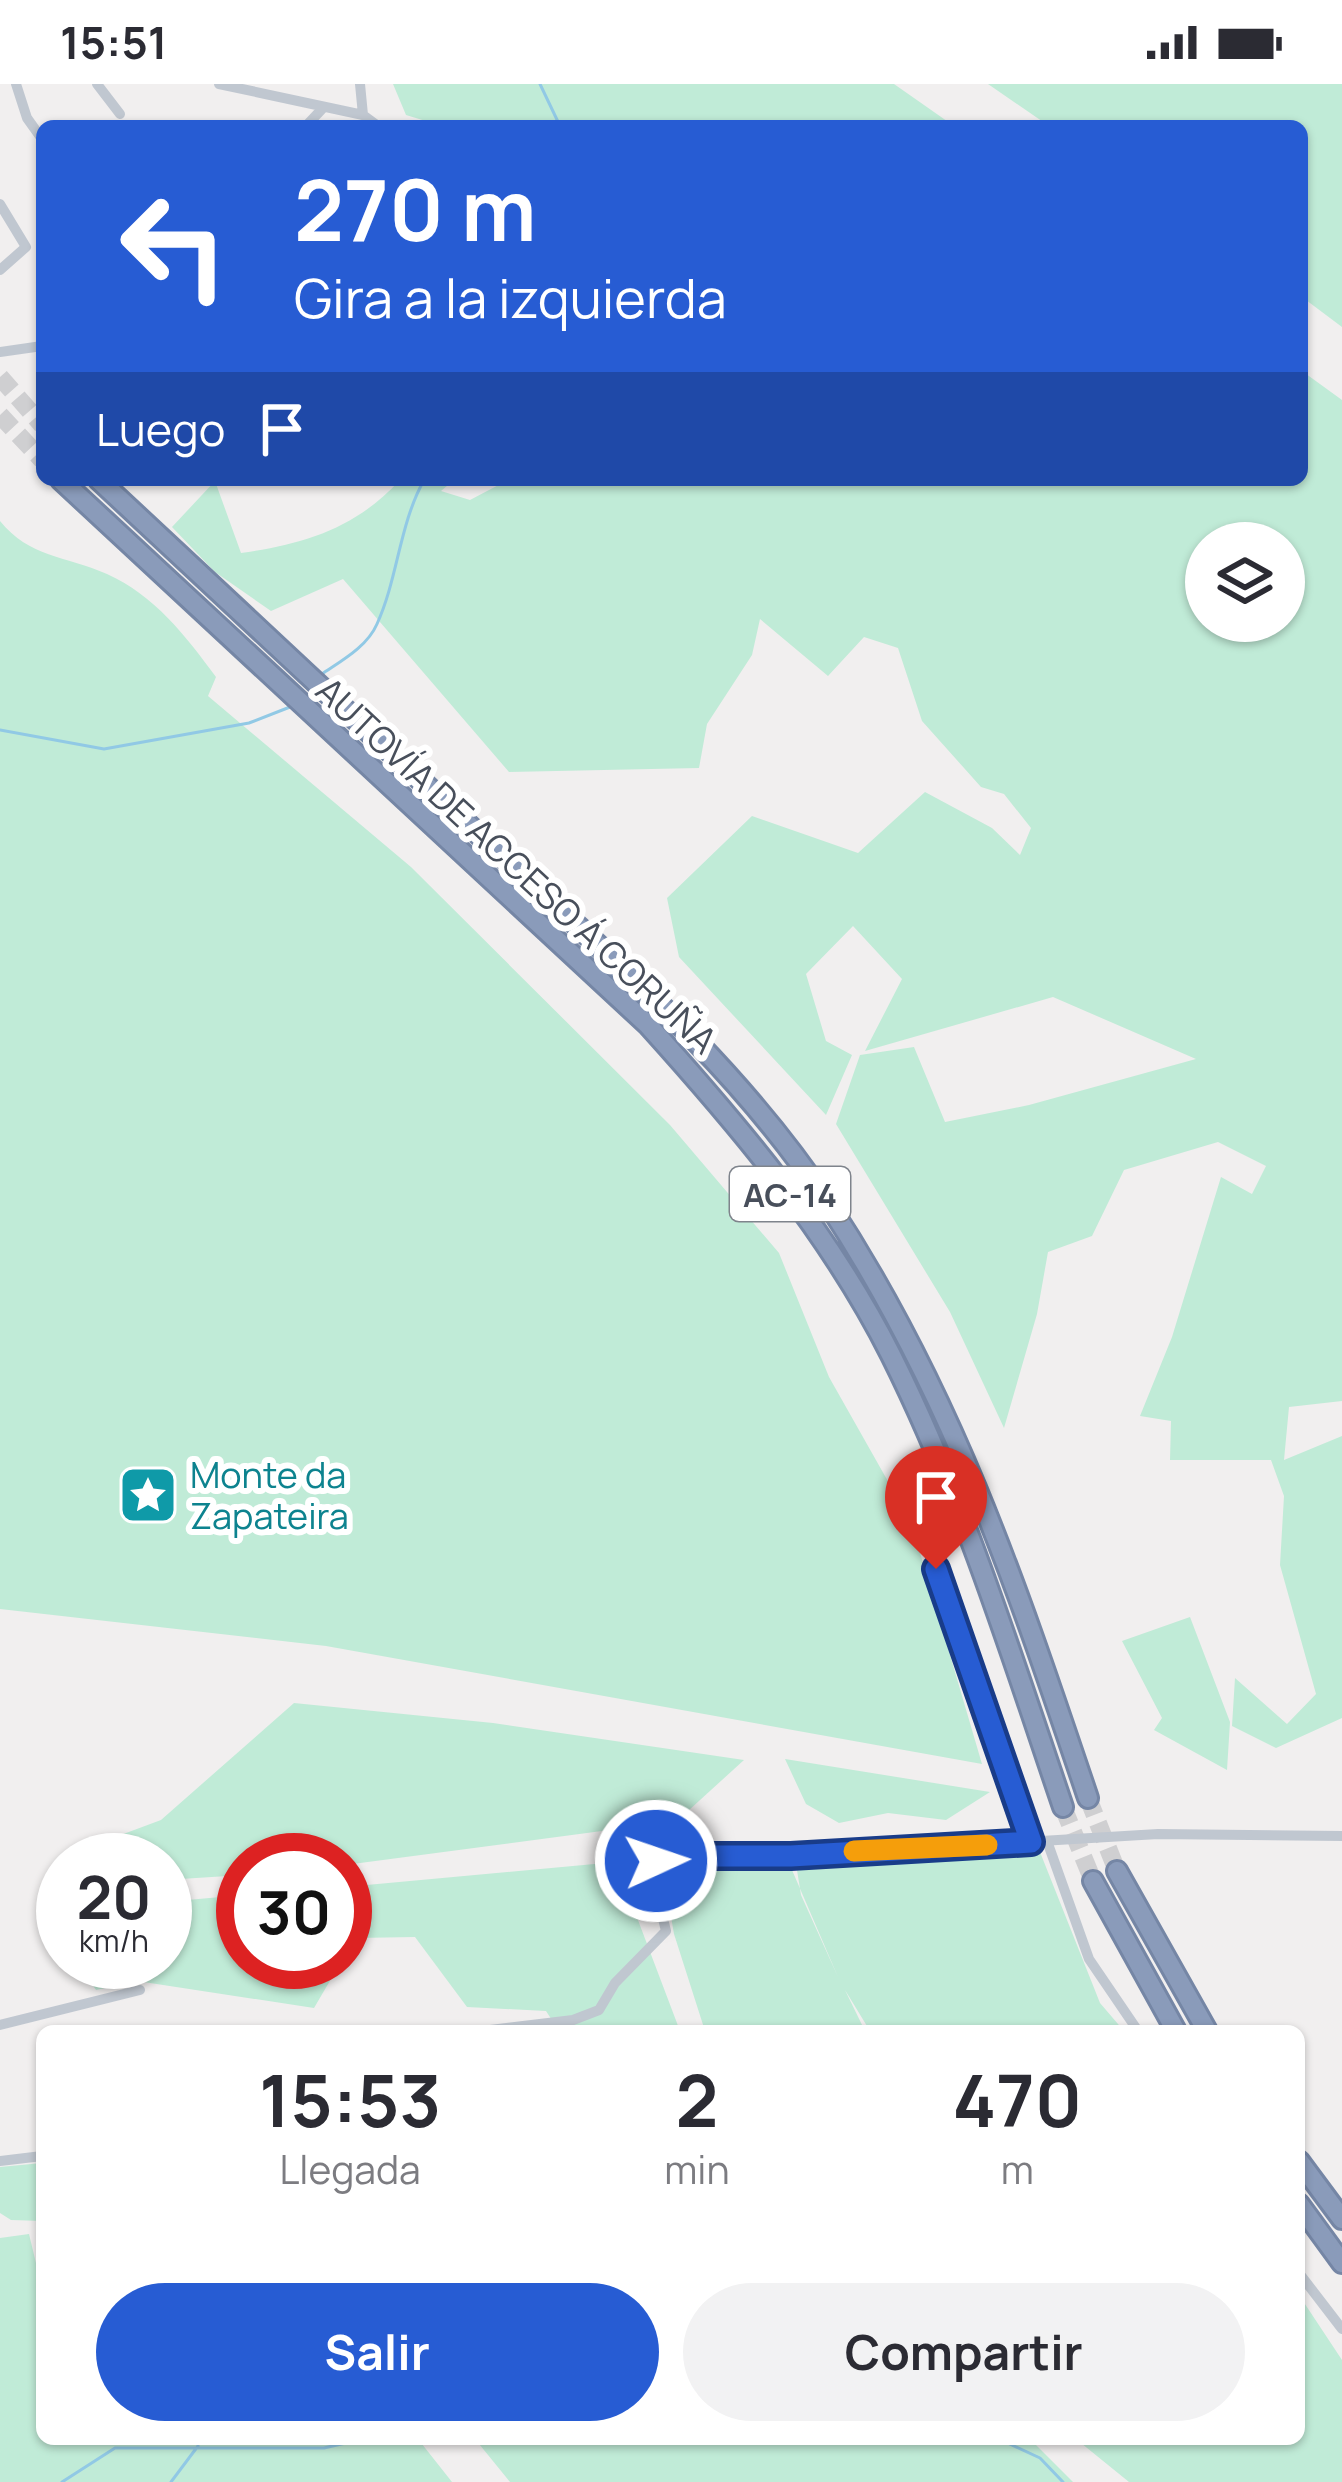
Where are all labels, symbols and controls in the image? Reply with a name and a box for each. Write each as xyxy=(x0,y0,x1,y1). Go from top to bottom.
text: 15:51 xyxy=(60,11,168,73)
text: 270 m xyxy=(294,151,536,266)
icon: left xyxy=(96,168,252,324)
text: Gira a la izquierda xyxy=(294,260,727,334)
icon: arrive xyxy=(249,396,315,462)
text: Luego xyxy=(96,398,225,460)
map controls xyxy=(1185,522,1305,642)
button: layers xyxy=(1185,522,1305,642)
street label: AUTOVÍA DE ACCESO Á CORUÑA xyxy=(306,666,728,1064)
road number: AC-14 xyxy=(730,1167,850,1221)
pin xyxy=(885,1446,987,1569)
place label: Monte da Zapateira xyxy=(190,1450,349,1540)
place icon: Monte da Zapateira xyxy=(117,1464,179,1526)
icon: arrive xyxy=(903,1464,969,1530)
position arrow xyxy=(593,1798,719,1924)
speed limit sign: 30 xyxy=(216,1833,372,1989)
text: 20 xyxy=(76,1855,152,1937)
text: km/h xyxy=(79,1920,149,1961)
text: 15:53 xyxy=(259,2050,441,2149)
text: 2 xyxy=(675,2050,718,2149)
text: 470 xyxy=(952,2050,1082,2149)
text: Llegada xyxy=(279,2142,421,2196)
text: min xyxy=(664,2142,730,2196)
text: m xyxy=(1001,2142,1034,2196)
button: Salir xyxy=(96,2283,659,2421)
button: Compartir xyxy=(683,2283,1245,2421)

